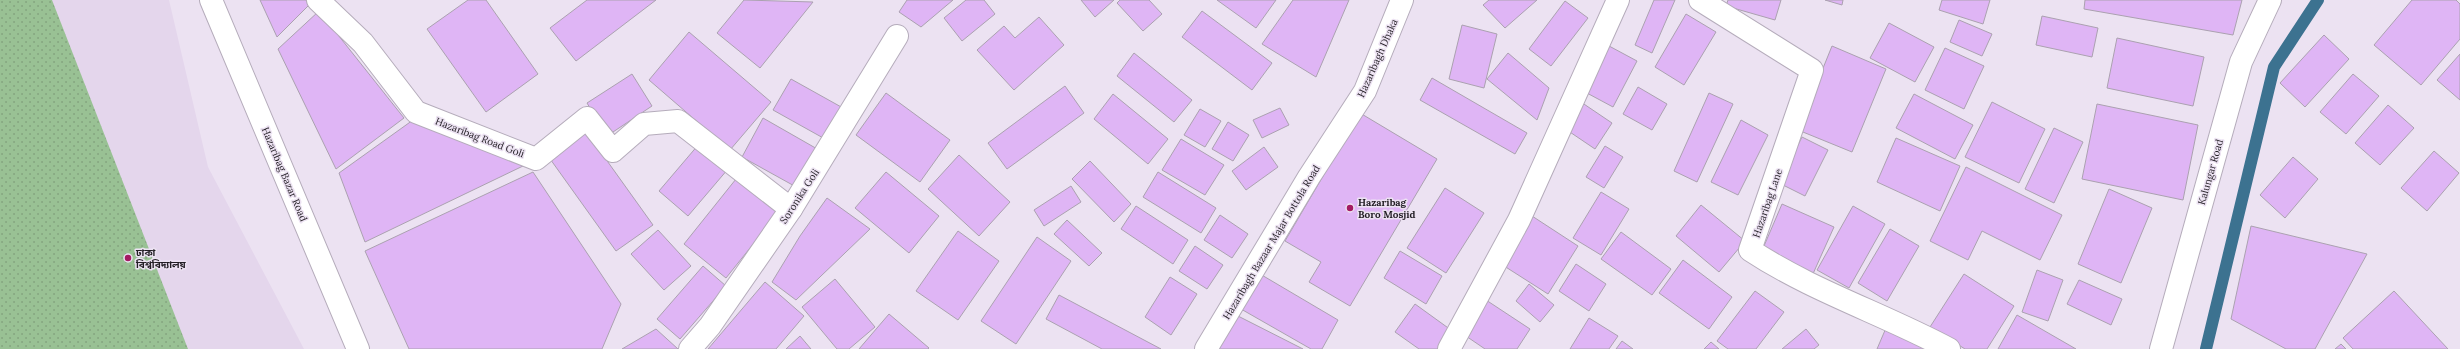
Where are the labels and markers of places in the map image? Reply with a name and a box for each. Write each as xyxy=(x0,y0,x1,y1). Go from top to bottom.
place label: Hazaribag Boro Mosjid xyxy=(1358,196,1416,221)
marker: Hazaribag Boro Mosjid xyxy=(1345,203,1355,213)
place label: ঢাকা বিশ্ববিদ্যালয় xyxy=(135,246,187,271)
marker: ঢাকা বিশ্ববিদ্যালয় xyxy=(123,253,133,263)

